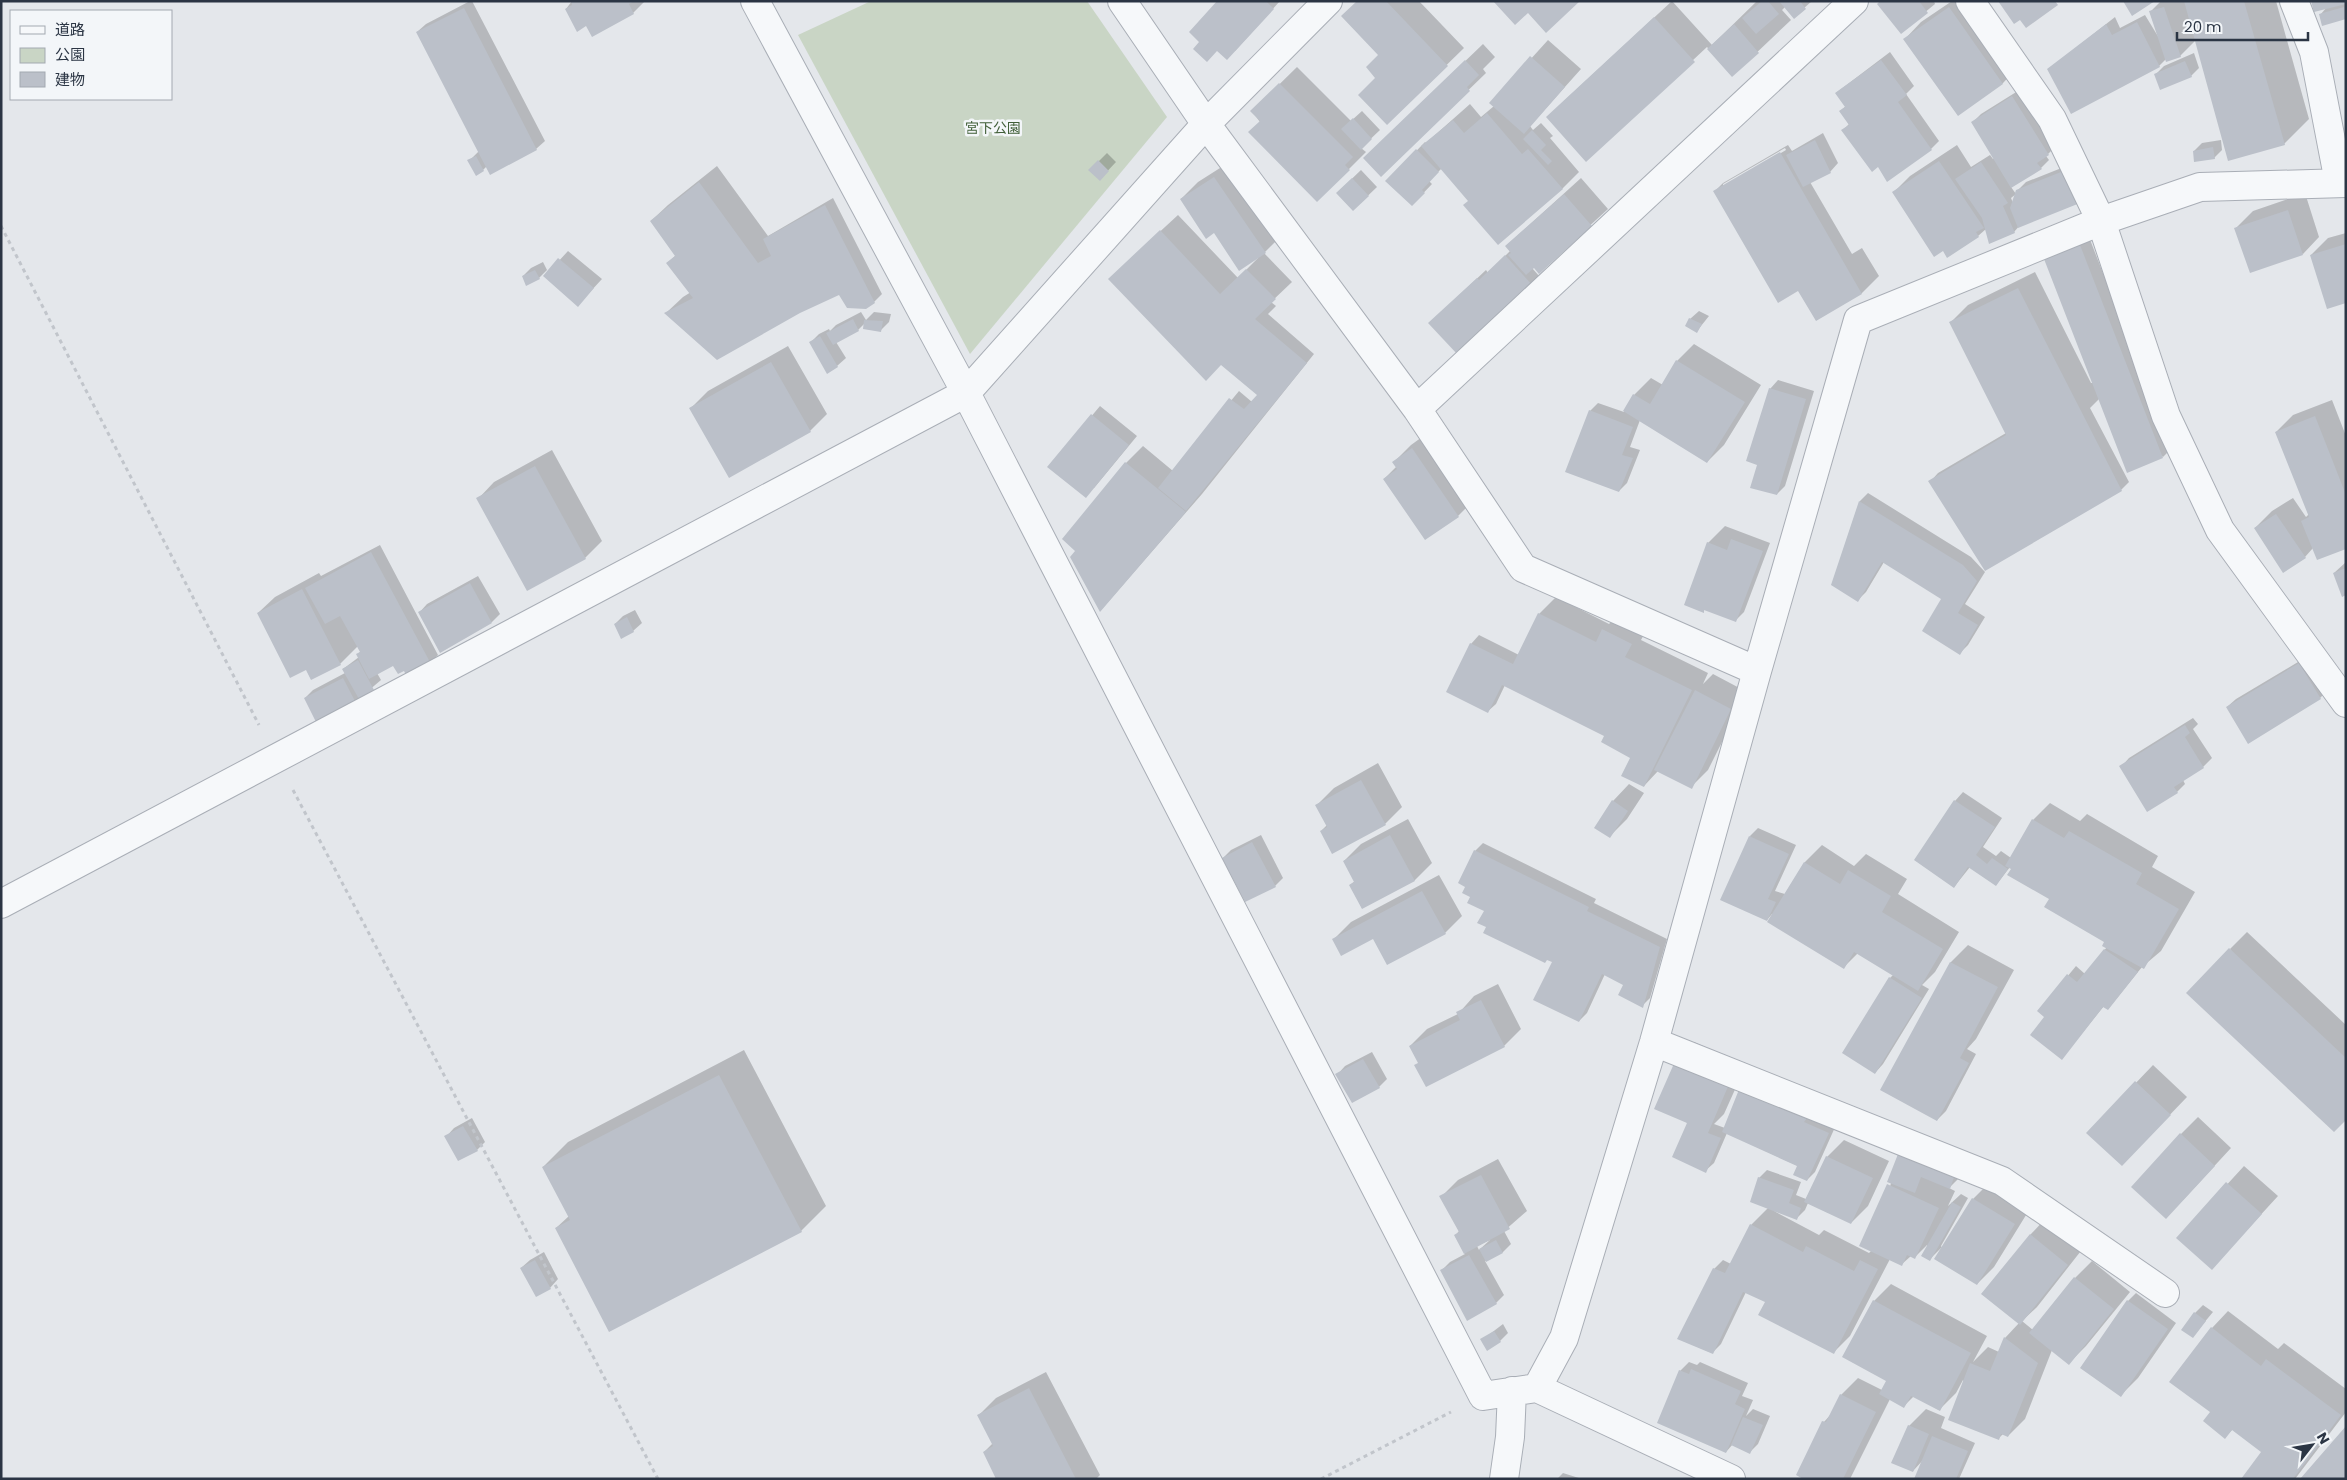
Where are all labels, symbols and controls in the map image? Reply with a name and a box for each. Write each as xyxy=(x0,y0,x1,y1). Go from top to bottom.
legend xyxy=(10,10,172,100)
scale bar xyxy=(2177,10,2308,42)
text: 20 m xyxy=(2184,16,2222,37)
text: 道路 xyxy=(55,19,85,40)
text: 公園 xyxy=(55,44,85,65)
text: 建物 xyxy=(55,69,85,90)
park label: 宮下公園 xyxy=(965,118,1021,138)
north arrow xyxy=(2287,1420,2337,1470)
text: N xyxy=(2312,1429,2334,1448)

